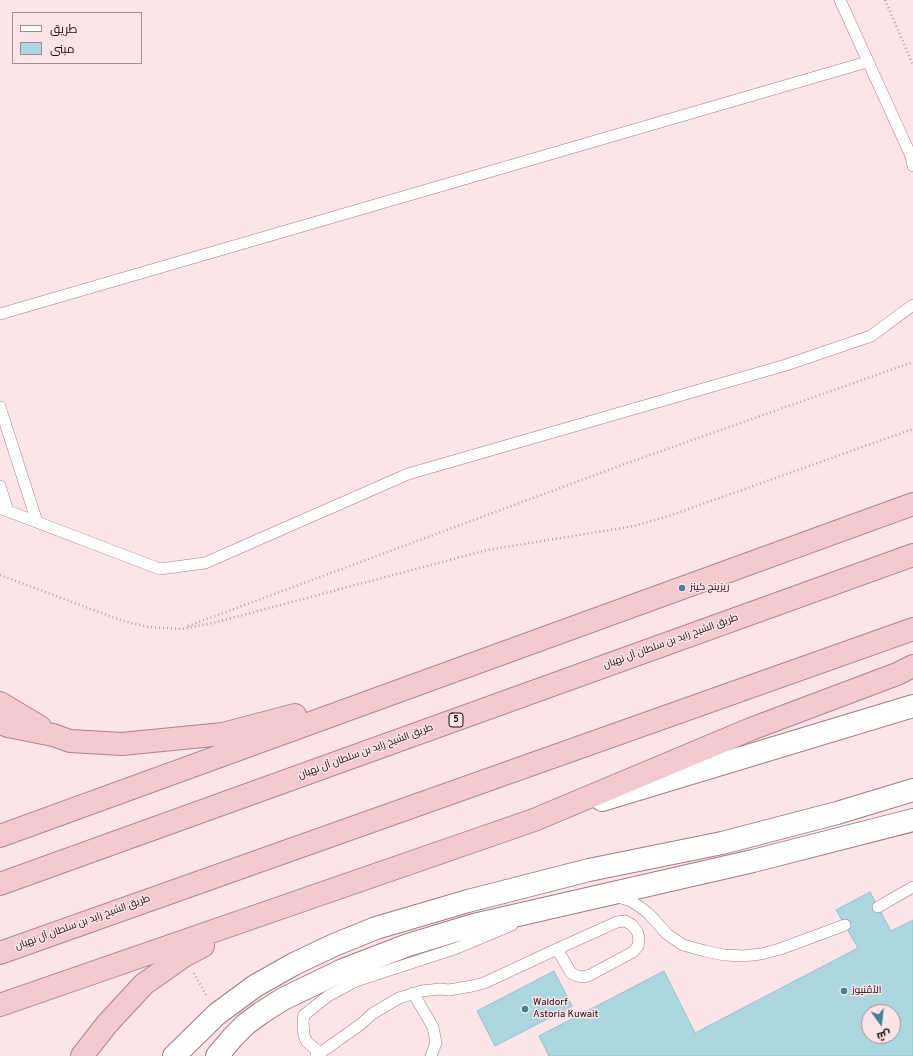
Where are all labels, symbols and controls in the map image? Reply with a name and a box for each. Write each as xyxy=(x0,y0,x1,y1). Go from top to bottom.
legend xyxy=(12,12,142,64)
text: طريق xyxy=(50,22,77,38)
text: مبنى xyxy=(50,42,75,58)
place label: ريزينج كينز xyxy=(690,582,729,594)
marker: ريزينج كينز xyxy=(677,583,687,593)
street label: طريق الشيخ زايد بن سلطان آل نهيان xyxy=(602,612,740,672)
road number: 5 xyxy=(449,713,463,727)
street label: طريق الشيخ زايد بن سلطان آل نهيان xyxy=(297,722,435,782)
street label: طريق الشيخ زايد بن سلطان آل نهيان xyxy=(14,893,152,953)
place label: الأڤنيوز xyxy=(852,985,881,997)
marker: الأڤنيوز xyxy=(839,986,849,996)
place label: Waldorf Astoria Kuwait xyxy=(533,997,598,1020)
marker: Waldorf Astoria Kuwait xyxy=(520,1004,530,1014)
north arrow xyxy=(861,1004,901,1044)
text: ش xyxy=(875,1026,892,1043)

